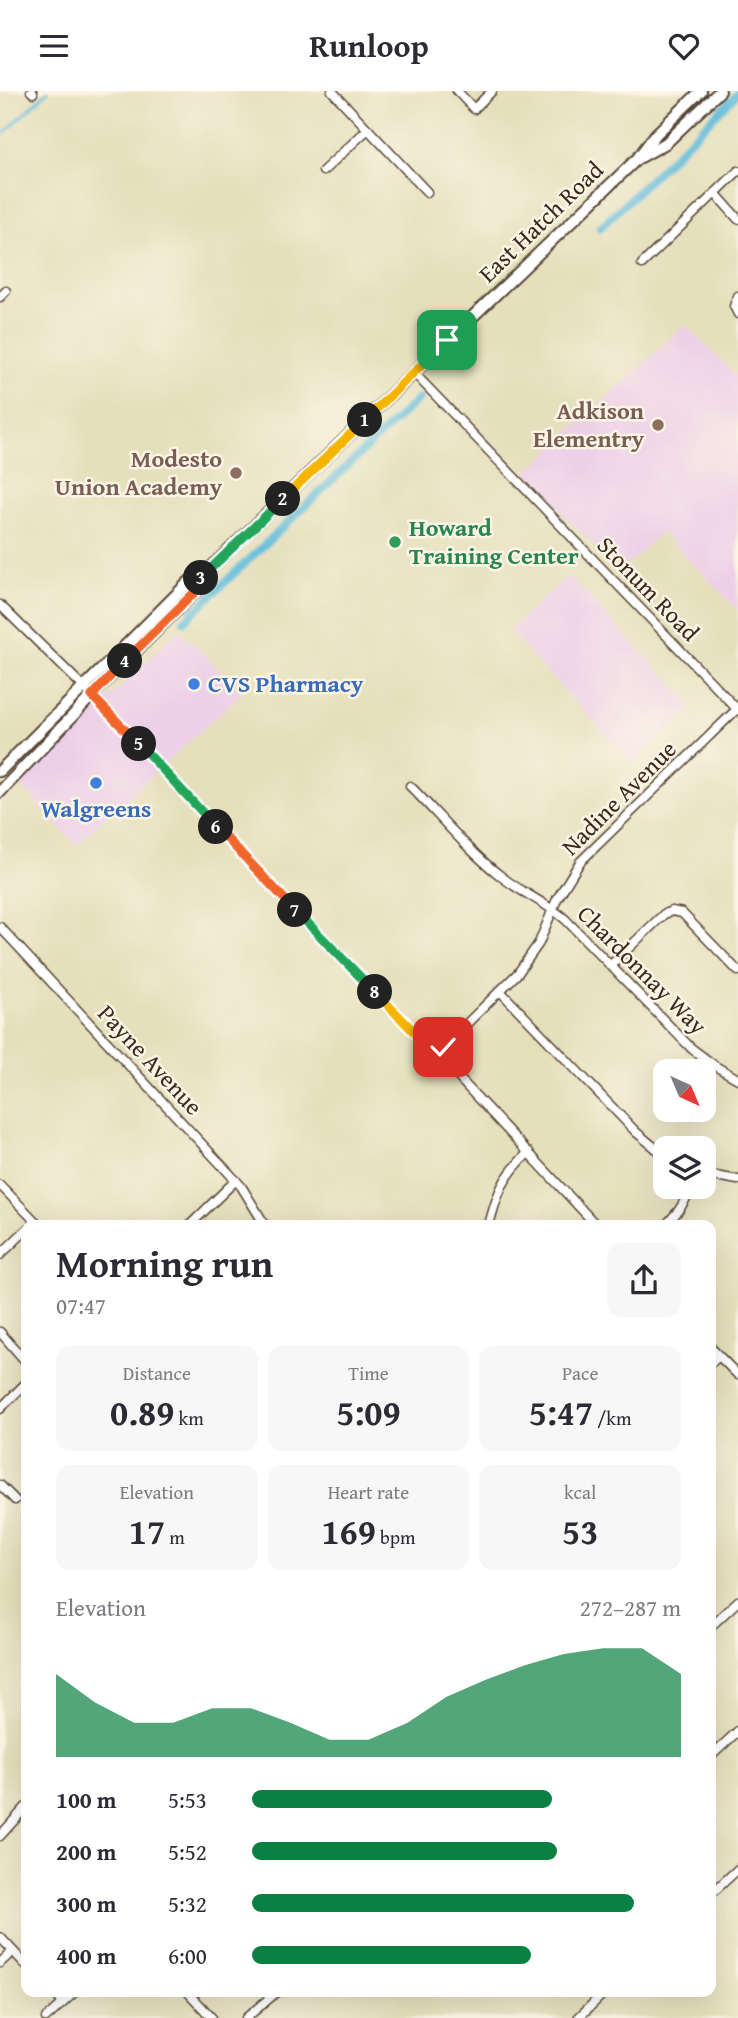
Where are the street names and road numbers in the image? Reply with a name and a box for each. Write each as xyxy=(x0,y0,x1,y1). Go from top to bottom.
street label: East Hatch Road xyxy=(470,153,611,290)
street label: Stonum Road xyxy=(589,528,708,649)
street label: Nadine Avenue xyxy=(553,732,684,863)
street label: Chardonnay Way xyxy=(570,897,715,1042)
street label: Payne Avenue xyxy=(90,997,211,1123)

